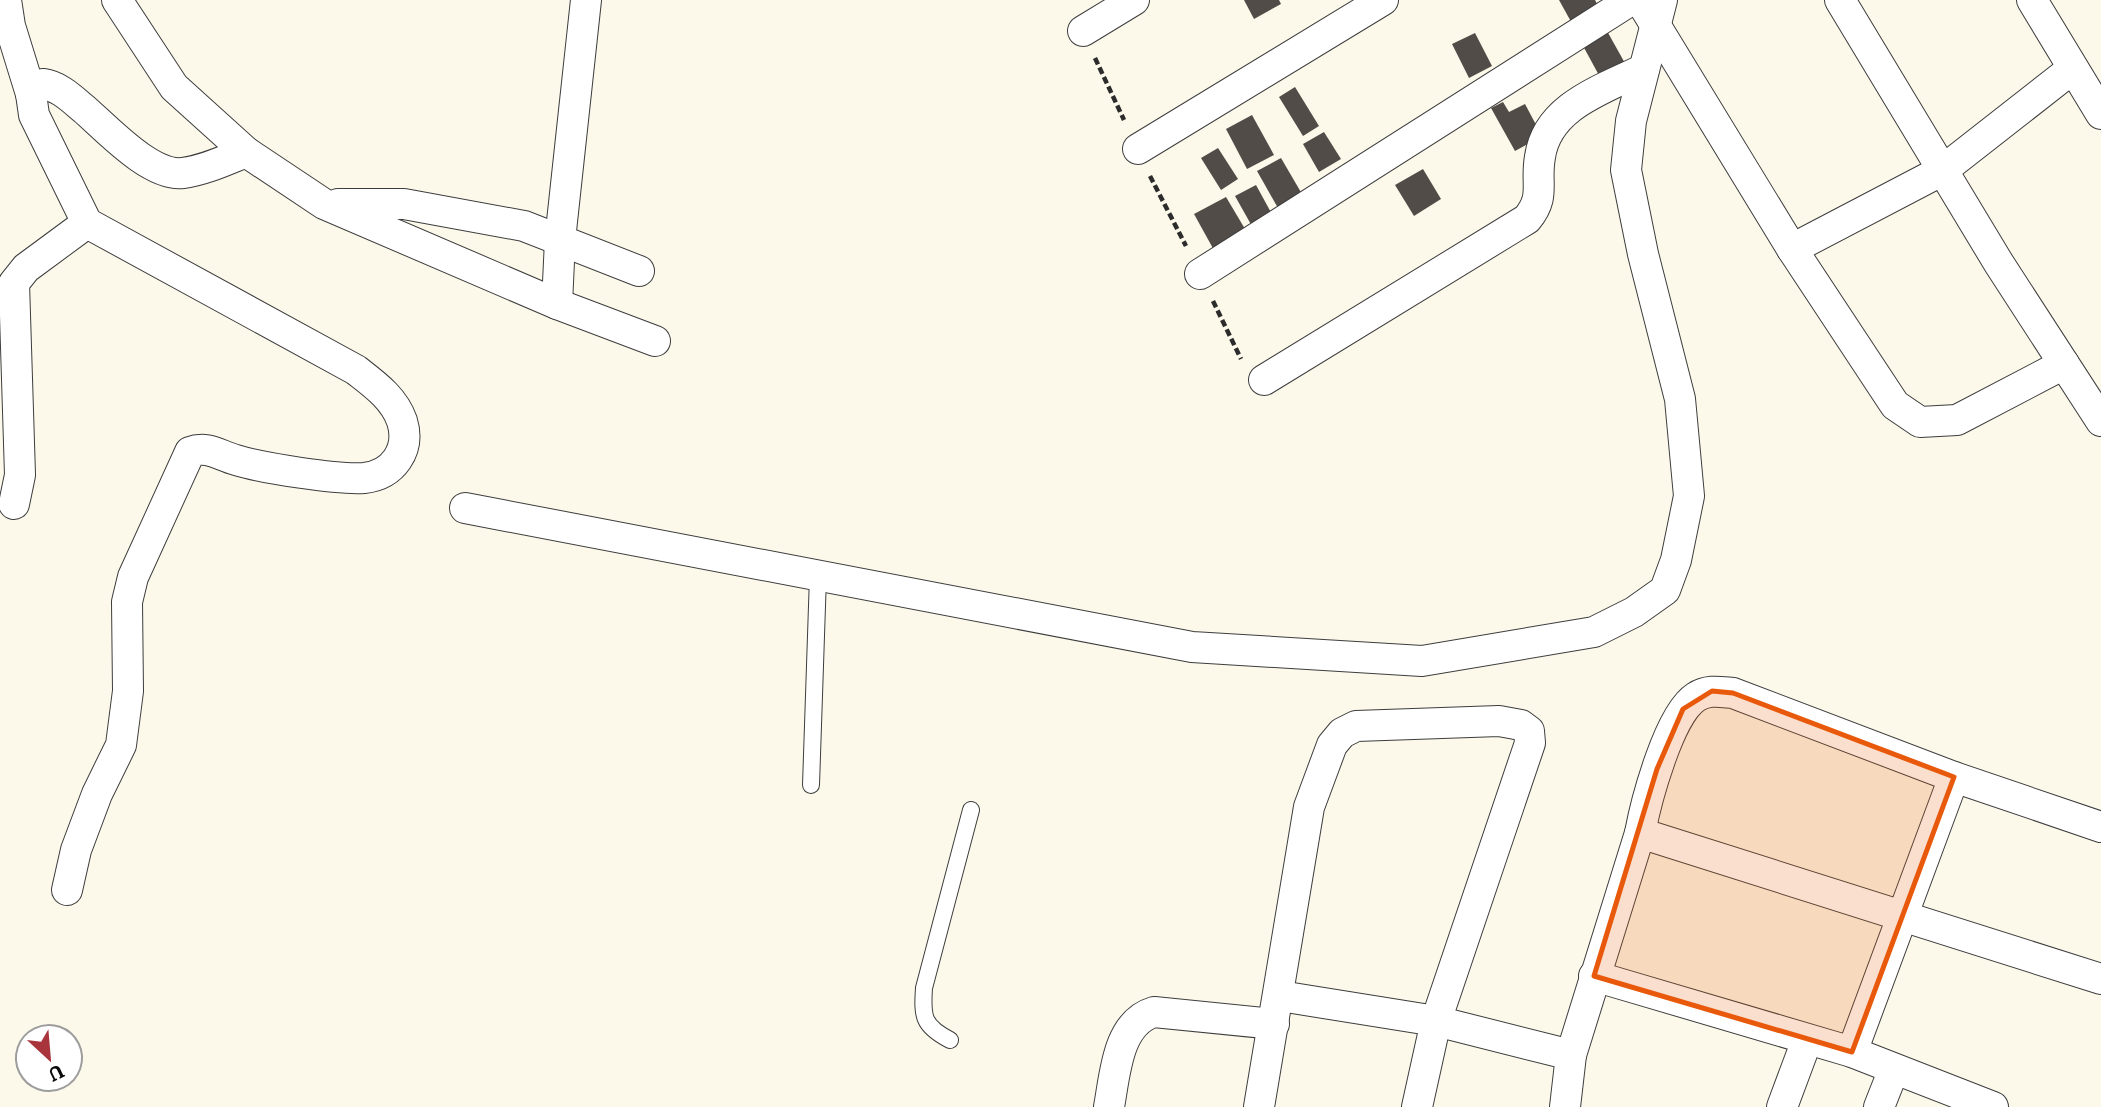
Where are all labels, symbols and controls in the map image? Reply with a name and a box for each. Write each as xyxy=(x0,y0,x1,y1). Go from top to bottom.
north arrow xyxy=(14,1023,84,1093)
text: U xyxy=(44,1058,70,1090)

